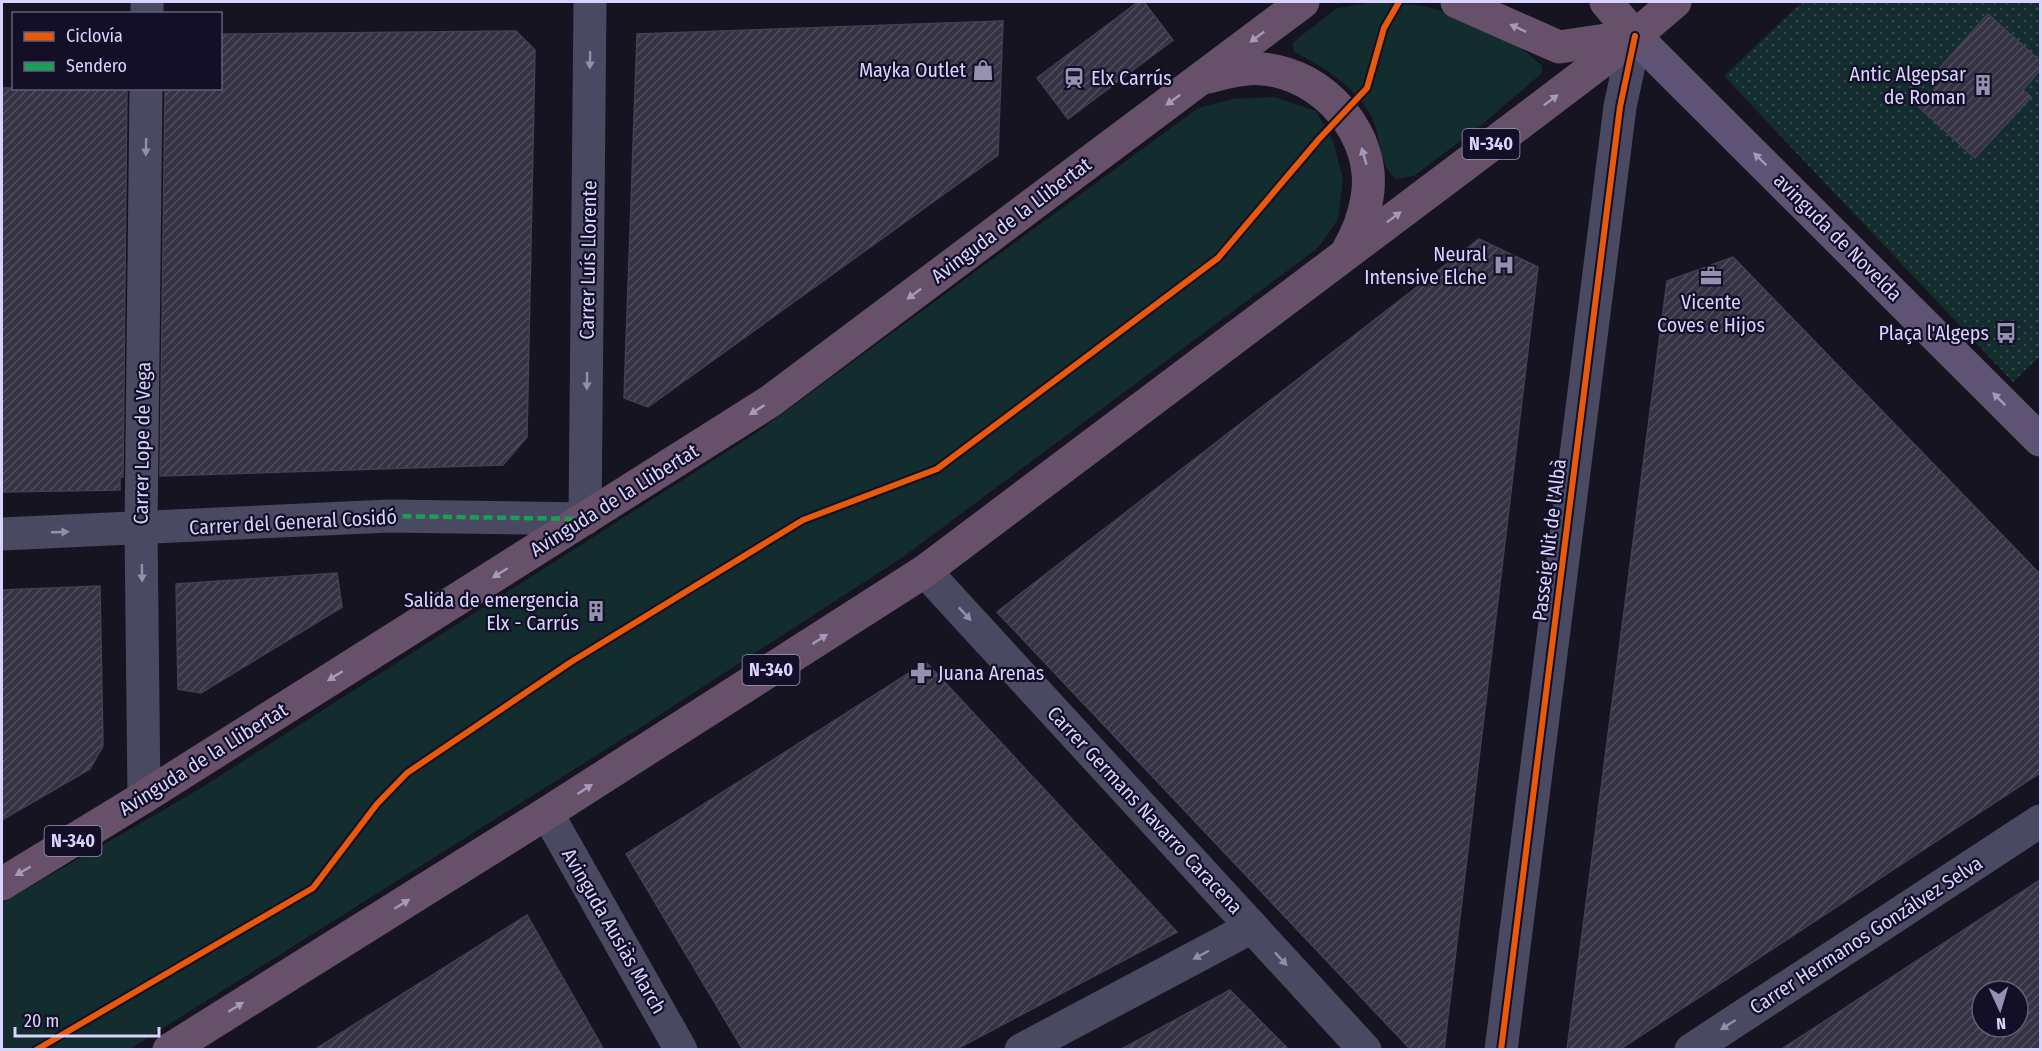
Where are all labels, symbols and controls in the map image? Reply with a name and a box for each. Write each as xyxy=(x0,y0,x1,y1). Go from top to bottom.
legend xyxy=(12,12,222,90)
one-way arrow xyxy=(1510,24,1527,33)
text: Ciclovía xyxy=(66,25,123,47)
one-way arrow xyxy=(1249,31,1265,43)
one-way arrow xyxy=(585,50,594,69)
text: Sendero xyxy=(66,55,127,77)
place label: Mayka Outlet xyxy=(859,58,966,82)
shop icon: Mayka Outlet xyxy=(971,58,995,82)
place label: Antic Algepsar de Roman xyxy=(1850,62,1966,109)
station icon: Elx Carrús xyxy=(1062,66,1086,90)
place label: Elx Carrús xyxy=(1091,66,1172,90)
building icon: Antic Algepsar de Roman xyxy=(1971,73,1995,97)
one-way arrow xyxy=(1166,93,1181,105)
one-way arrow xyxy=(1542,94,1558,106)
road number: N-340 xyxy=(1462,129,1520,159)
one-way arrow xyxy=(141,137,151,156)
one-way arrow xyxy=(1359,147,1368,165)
street label: Avinguda de la Llibertat xyxy=(926,152,1096,288)
one-way arrow xyxy=(1753,152,1767,166)
street label: avinguda de Novelda xyxy=(1769,168,1907,306)
street label: Carrer Luís Llorente xyxy=(575,180,601,340)
one-way arrow xyxy=(1387,211,1402,223)
place label: Neural Intensive Elche xyxy=(1364,242,1487,289)
hospital icon: Neural Intensive Elche xyxy=(1492,253,1516,277)
office icon: Vicente Coves e Hijos xyxy=(1699,264,1723,288)
one-way arrow xyxy=(906,287,921,299)
place label: Vicente Coves e Hijos xyxy=(1657,290,1765,337)
place label: Plaça l'Algeps xyxy=(1879,321,1989,345)
bus stop icon: Plaça l'Algeps xyxy=(1994,321,2018,345)
street label: Carrer Lope de Vega xyxy=(129,362,155,524)
one-way arrow xyxy=(582,371,591,390)
one-way arrow xyxy=(1993,392,2007,406)
one-way arrow xyxy=(749,404,765,415)
street label: Avinguda de la Llibertat xyxy=(525,438,703,562)
street label: Passeig Nit de l'Albà xyxy=(1527,458,1571,622)
street label: Carrer del General Cosidó xyxy=(188,505,398,539)
one-way arrow xyxy=(50,528,69,537)
one-way arrow xyxy=(137,563,147,582)
one-way arrow xyxy=(492,567,508,578)
place label: Salida de emergencia Elx - Carrús xyxy=(404,588,579,635)
building icon: Salida de emergencia Elx - Carrús xyxy=(584,599,608,623)
one-way arrow xyxy=(958,606,972,621)
one-way arrow xyxy=(812,633,828,644)
road number: N-340 xyxy=(742,655,800,685)
pharmacy icon: Juana Arenas xyxy=(909,661,933,685)
place label: Juana Arenas xyxy=(938,661,1044,685)
one-way arrow xyxy=(327,671,343,682)
street label: Avinguda de la Llibertat xyxy=(114,697,292,821)
street label: Carrer Germans Navarro Caracena xyxy=(1042,701,1248,919)
one-way arrow xyxy=(577,784,593,795)
road number: N-340 xyxy=(44,826,101,856)
street label: Avinguda Ausiàs March xyxy=(557,844,671,1018)
street label: Carrer Hermanos Gonzálvez Selva xyxy=(1745,851,1987,1019)
one-way arrow xyxy=(15,866,31,877)
one-way arrow xyxy=(394,898,410,909)
one-way arrow xyxy=(1192,950,1209,960)
one-way arrow xyxy=(1274,951,1288,966)
north arrow xyxy=(1970,979,2030,1039)
scale bar xyxy=(15,1000,159,1038)
one-way arrow xyxy=(228,1002,245,1013)
text: 20 m xyxy=(24,1010,59,1032)
text: N xyxy=(1996,1014,2006,1033)
one-way arrow xyxy=(1720,1020,1736,1031)

